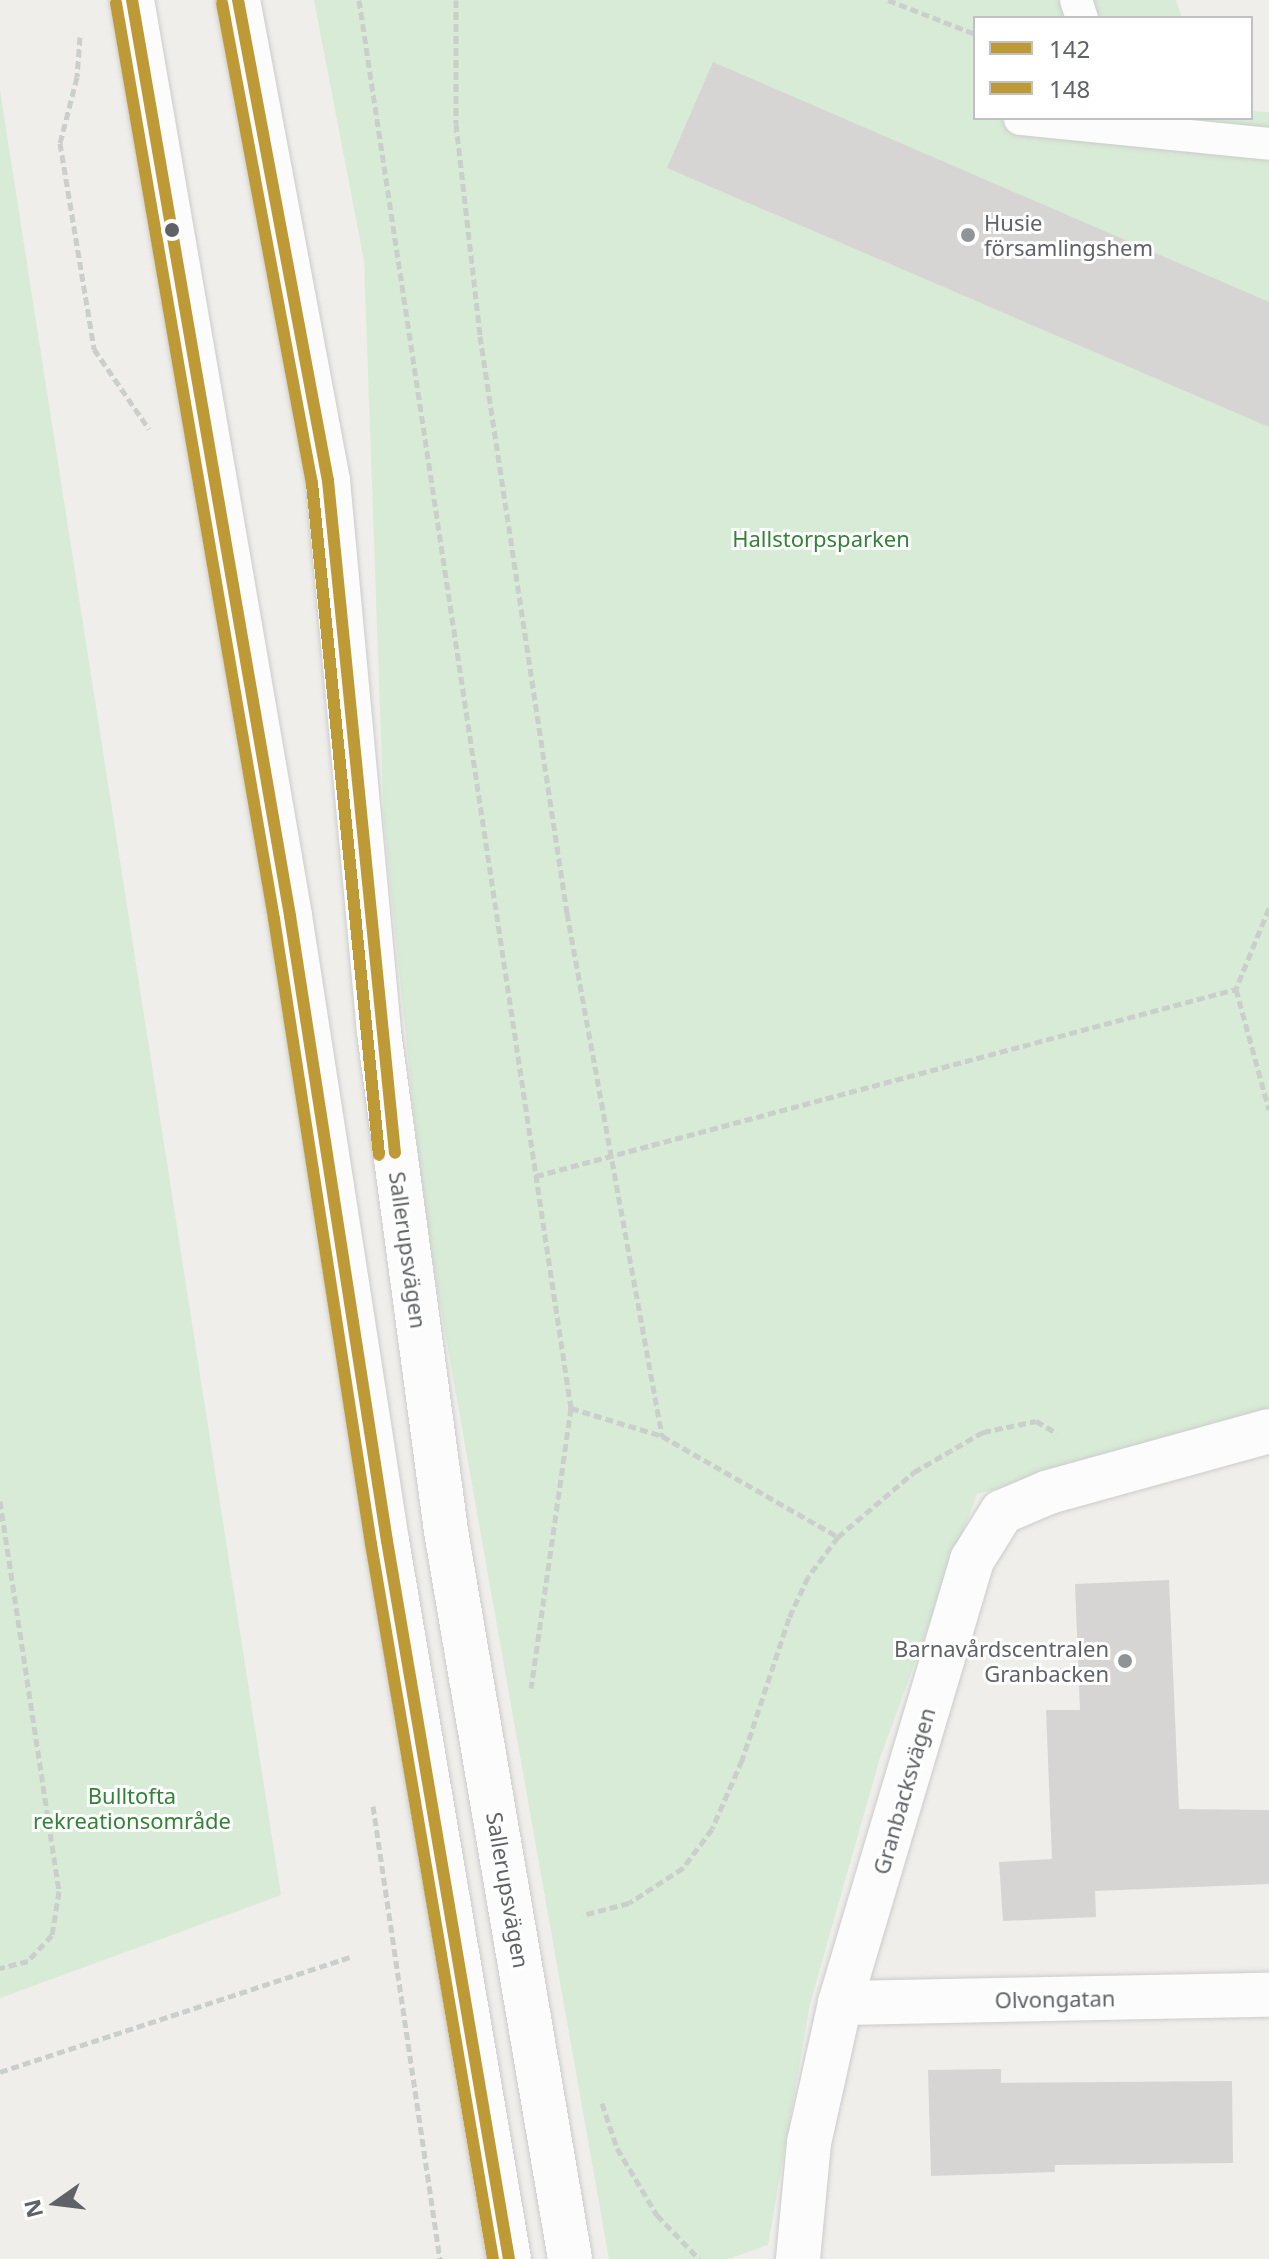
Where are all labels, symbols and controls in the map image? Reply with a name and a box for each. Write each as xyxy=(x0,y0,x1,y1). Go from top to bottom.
legend xyxy=(973,16,1253,120)
text: 142 xyxy=(1049,32,1090,65)
text: 148 xyxy=(1049,72,1090,105)
place label: Husie församlingshem xyxy=(984,209,1153,260)
unlabelled marker xyxy=(164,222,180,238)
marker: Husie församlingshem xyxy=(959,226,977,244)
park label: Hallstorpsparken xyxy=(732,526,910,552)
street label: Sallerupsvägen xyxy=(384,1170,432,1330)
place label: Barnavårdscentralen Granbacken xyxy=(894,1635,1109,1686)
marker: Barnavårdscentralen Granbacken xyxy=(1116,1652,1134,1670)
street label: Granbacksvägen xyxy=(868,1705,940,1877)
park label: Bulltofta rekreationsområde xyxy=(33,1782,231,1834)
street label: Sallerupsvägen xyxy=(481,1810,535,1970)
street label: Olvongatan xyxy=(994,1985,1116,2013)
north arrow xyxy=(16,2163,96,2243)
text: N xyxy=(16,2197,49,2221)

